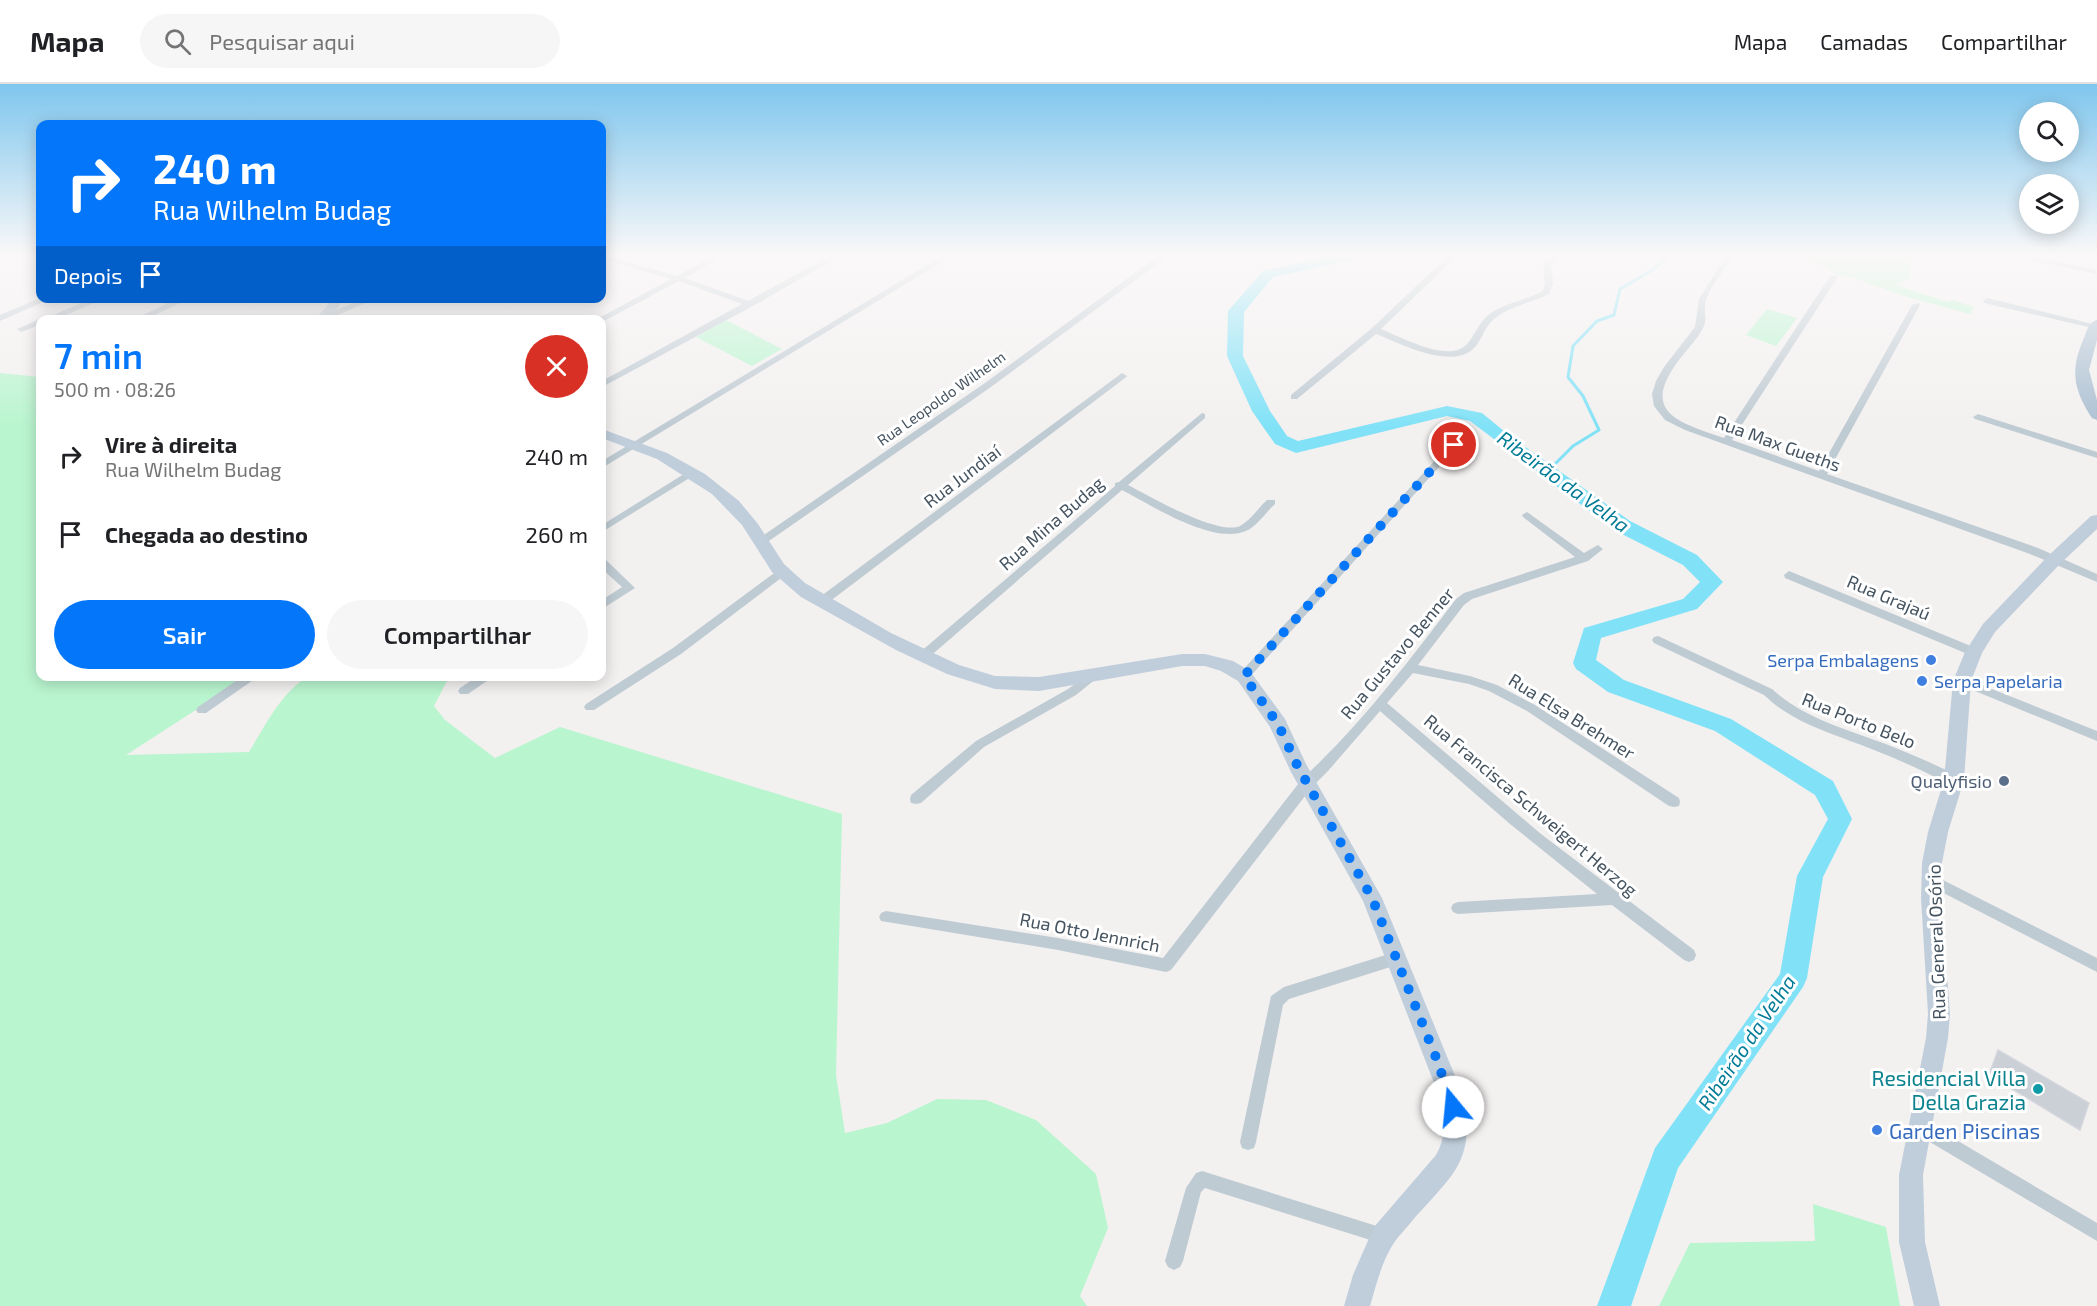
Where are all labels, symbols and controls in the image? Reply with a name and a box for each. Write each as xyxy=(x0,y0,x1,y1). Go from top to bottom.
search box xyxy=(140,14,560,68)
text: Mapa xyxy=(30,24,104,58)
icon: search xyxy=(161,25,194,58)
text: Pesquisar aqui xyxy=(209,28,355,54)
text: Mapa xyxy=(1734,29,1787,54)
text: Camadas xyxy=(1820,29,1908,54)
text: Compartilhar xyxy=(1941,29,2067,54)
map controls xyxy=(2019,102,2079,234)
button: search xyxy=(2019,102,2079,162)
text: 240 m xyxy=(153,142,277,192)
icon: right xyxy=(54,144,132,222)
button: layers xyxy=(2019,174,2079,234)
text: Rua Wilhelm Budag xyxy=(153,193,391,225)
icon: arrive xyxy=(134,258,167,291)
text: Depois xyxy=(54,262,122,288)
text: 7 min xyxy=(54,333,143,376)
button: close xyxy=(525,335,588,398)
street label: Rua Leopoldo Wilhelm xyxy=(873,347,1009,449)
text: 500 m · 08:26 xyxy=(54,377,176,401)
street label: Rua Max Gueths xyxy=(1712,410,1844,476)
pin xyxy=(1428,419,1479,470)
water label: Ribeirão da Velha xyxy=(1493,425,1635,537)
icon: arrive xyxy=(1437,428,1470,461)
text: Vire à direita xyxy=(105,431,237,457)
icon: right xyxy=(54,440,87,473)
street label: Rua Jundiaí xyxy=(919,440,1005,512)
text: 240 m xyxy=(525,443,588,469)
text: Rua Wilhelm Budag xyxy=(105,457,281,481)
street label: Rua Mina Budag xyxy=(994,472,1108,574)
icon: arrive xyxy=(54,518,87,551)
text: Chegada ao destino xyxy=(105,521,308,547)
text: 260 m xyxy=(526,521,588,547)
street label: Rua Grajaú xyxy=(1844,570,1934,624)
street label: Rua Gustavo Benner xyxy=(1336,583,1458,723)
button: Sair xyxy=(54,600,315,669)
button: Compartilhar xyxy=(327,600,588,669)
place label: Serpa Embalagens xyxy=(1767,649,1919,671)
marker: Serpa Embalagens xyxy=(1924,653,1938,667)
street label: Rua Elsa Brehmer xyxy=(1505,668,1639,764)
place label: Serpa Papelaria xyxy=(1934,670,2063,692)
marker: Serpa Papelaria xyxy=(1915,674,1929,688)
street label: Rua Porto Belo xyxy=(1799,687,1919,753)
street label: Rua Francisca Schweigert Herzog xyxy=(1420,709,1642,901)
place label: Qualyfisio xyxy=(1911,770,1992,792)
marker: Qualyfisio xyxy=(1997,774,2011,788)
street label: Rua General Osório xyxy=(1922,864,1950,1020)
street label: Rua Otto Jennrich xyxy=(1018,908,1162,956)
water label: Ribeirão da Velha xyxy=(1692,970,1800,1114)
place label: Residencial Villa Della Grazia xyxy=(1872,1065,2026,1114)
position arrow xyxy=(1421,1075,1485,1139)
marker: Residencial Villa Della Grazia xyxy=(2031,1082,2045,1096)
place label: Garden Piscinas xyxy=(1889,1118,2040,1143)
marker: Garden Piscinas xyxy=(1870,1123,1884,1137)

